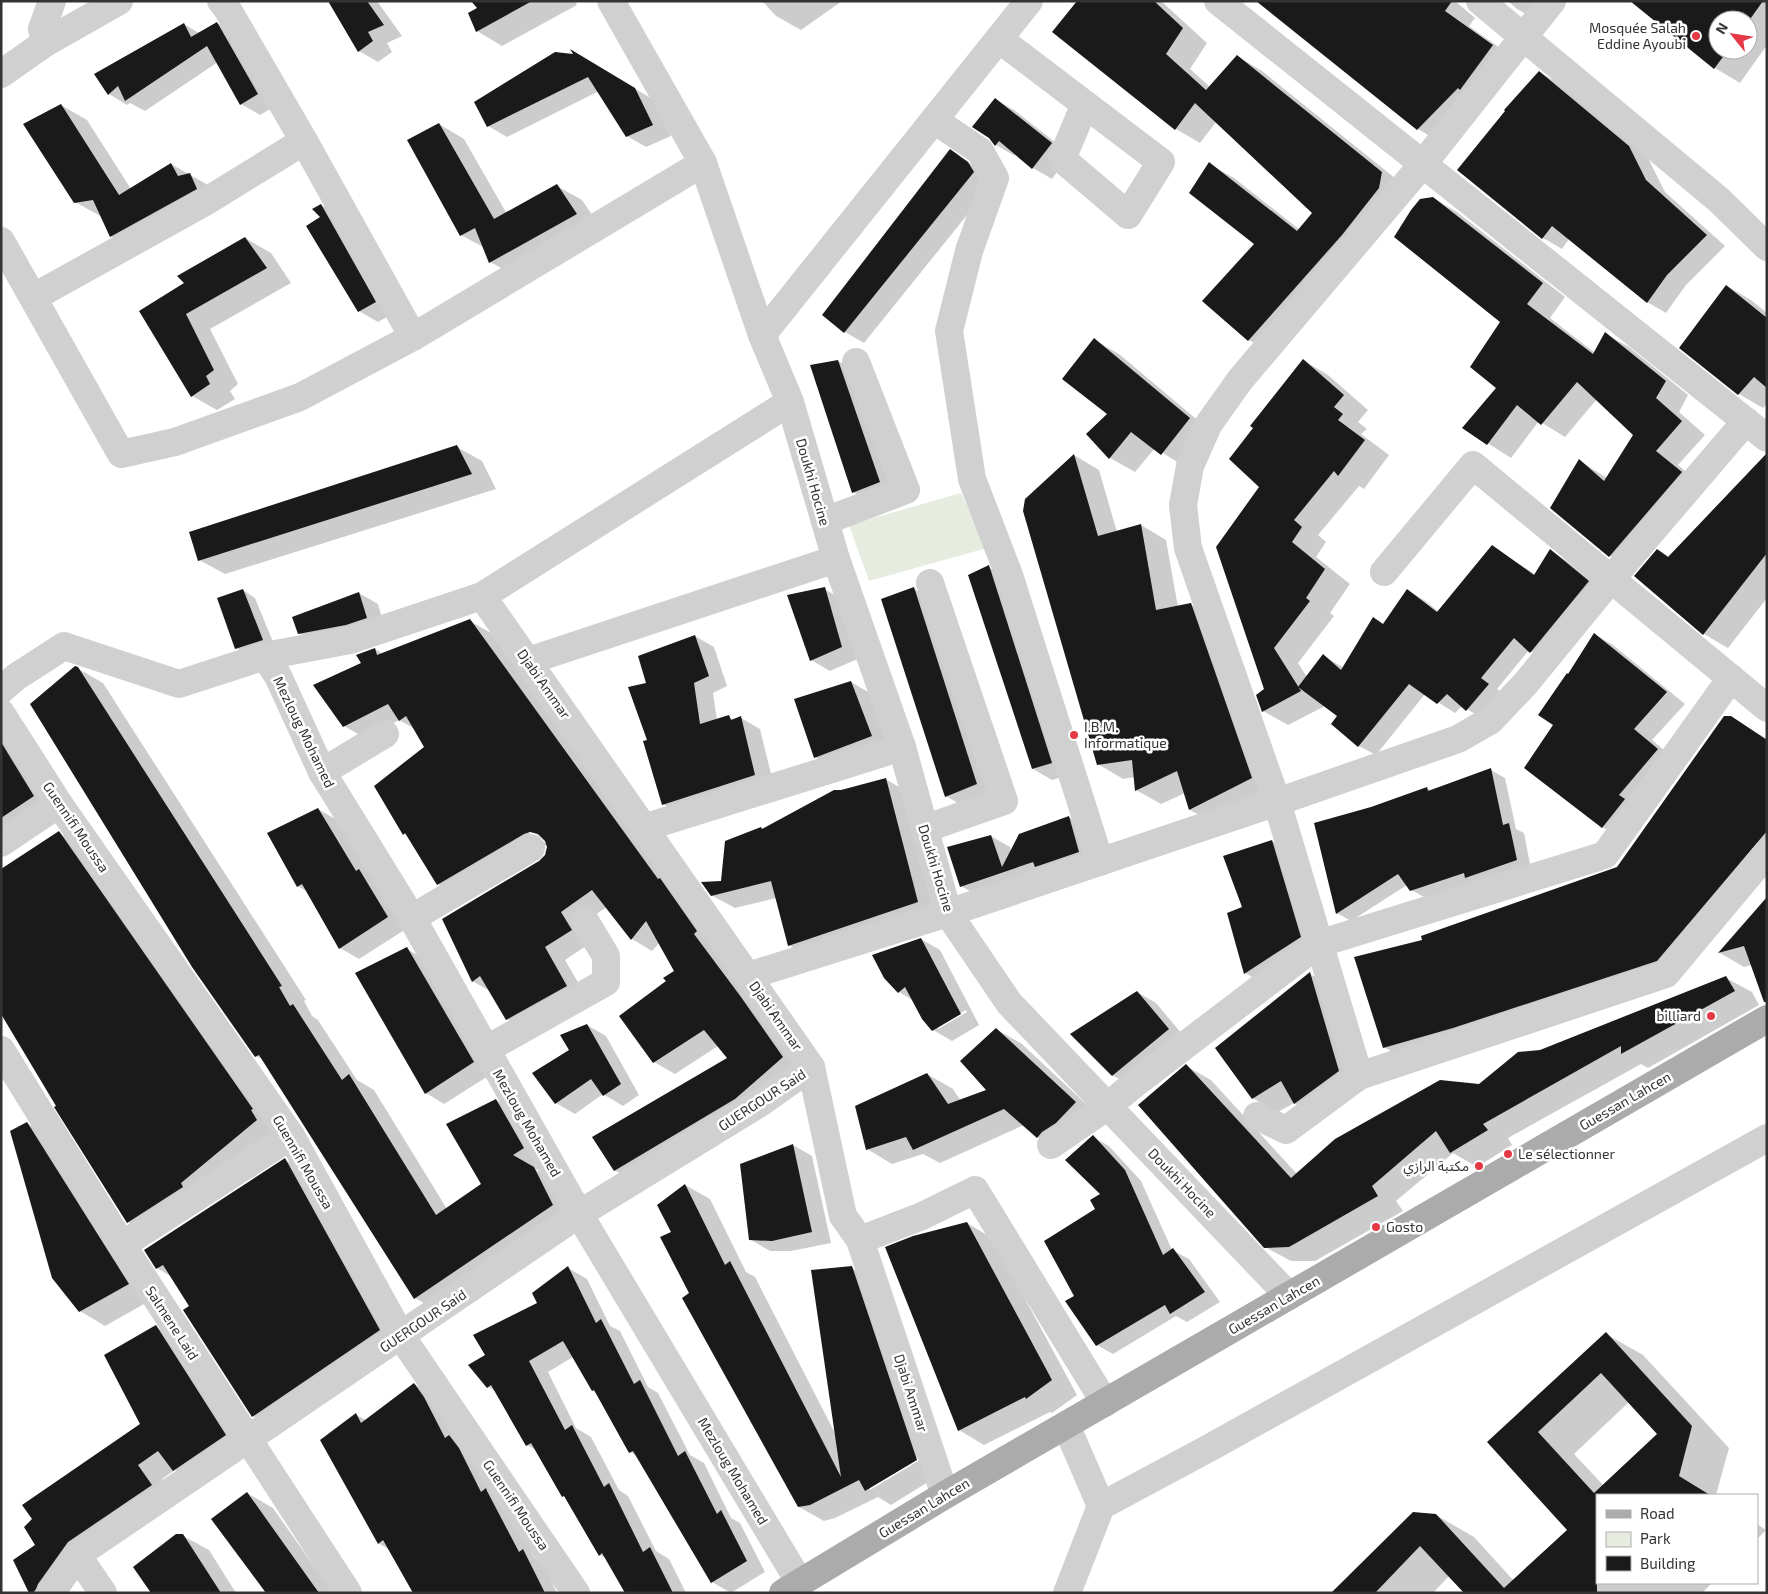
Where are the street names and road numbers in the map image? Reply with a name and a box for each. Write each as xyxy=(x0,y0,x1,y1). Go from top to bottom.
street label: Doukhi Hocine xyxy=(793,436,834,528)
street label: Djabi Ammar xyxy=(514,646,575,722)
street label: Mezloug Mohamed xyxy=(270,673,339,790)
street label: Guennifi Moussa xyxy=(40,778,113,875)
street label: Doukhi Hocine xyxy=(915,822,958,914)
street label: Djabi Ammar xyxy=(746,978,807,1054)
street label: GUERGOUR Said xyxy=(715,1065,809,1134)
street label: Mezloug Mohamed xyxy=(490,1066,565,1180)
street label: Guessan Lahcen xyxy=(1576,1067,1674,1134)
street label: Guennifi Moussa xyxy=(270,1112,337,1212)
street label: Doukhi Hocine xyxy=(1145,1144,1220,1221)
street label: Guessan Lahcen xyxy=(1225,1271,1323,1338)
street label: Salmene Laid xyxy=(142,1283,203,1363)
street label: GUERGOUR Said xyxy=(376,1285,469,1356)
street label: Djabi Ammar xyxy=(891,1352,932,1434)
street label: Mezloug Mohamed xyxy=(695,1414,772,1527)
street label: Guennifi Moussa xyxy=(480,1456,553,1553)
street label: Guessan Lahcen xyxy=(875,1474,972,1541)

